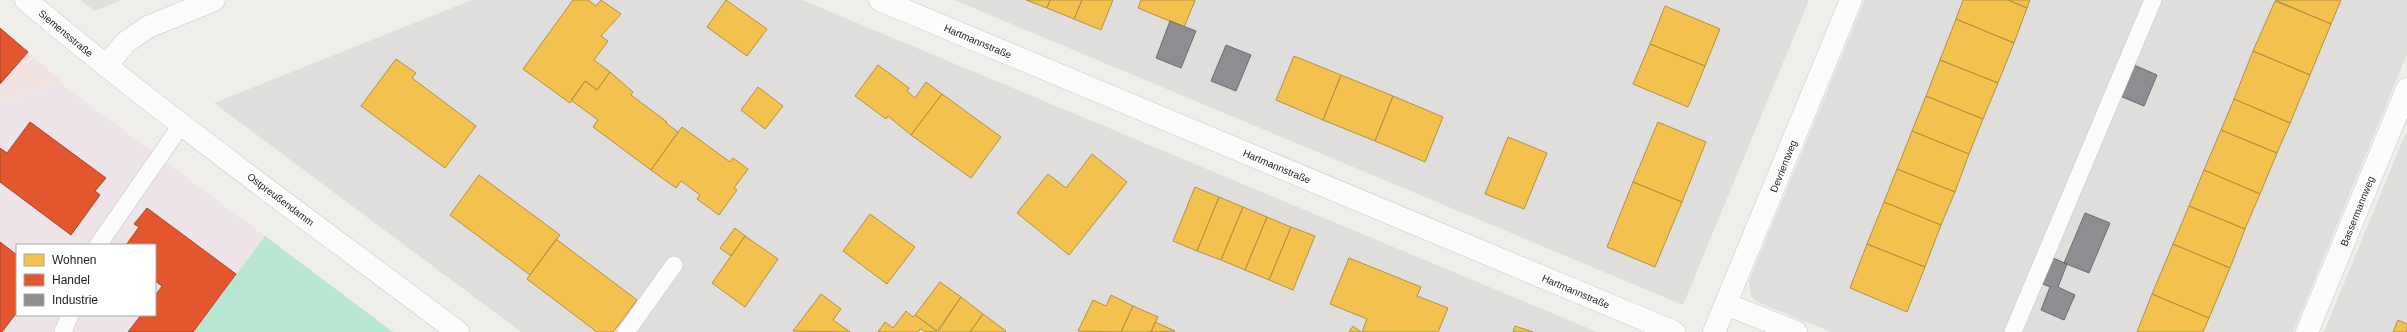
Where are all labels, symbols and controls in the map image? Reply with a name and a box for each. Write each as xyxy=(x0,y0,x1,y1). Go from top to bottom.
street label: Siemensstraße xyxy=(36,8,95,59)
street label: Hartmannstraße xyxy=(942,22,1014,61)
street label: Devrientweg xyxy=(1768,138,1799,194)
street label: Hartmannstraße xyxy=(1241,147,1313,186)
street label: Ostpreußendamm xyxy=(245,171,316,228)
street label: Bassermannweg xyxy=(2338,175,2377,248)
legend xyxy=(16,244,156,316)
text: Wohnen xyxy=(52,253,96,267)
street label: Hartmannstraße xyxy=(1540,272,1612,311)
text: Handel xyxy=(52,273,90,287)
text: Industrie xyxy=(52,293,98,307)

